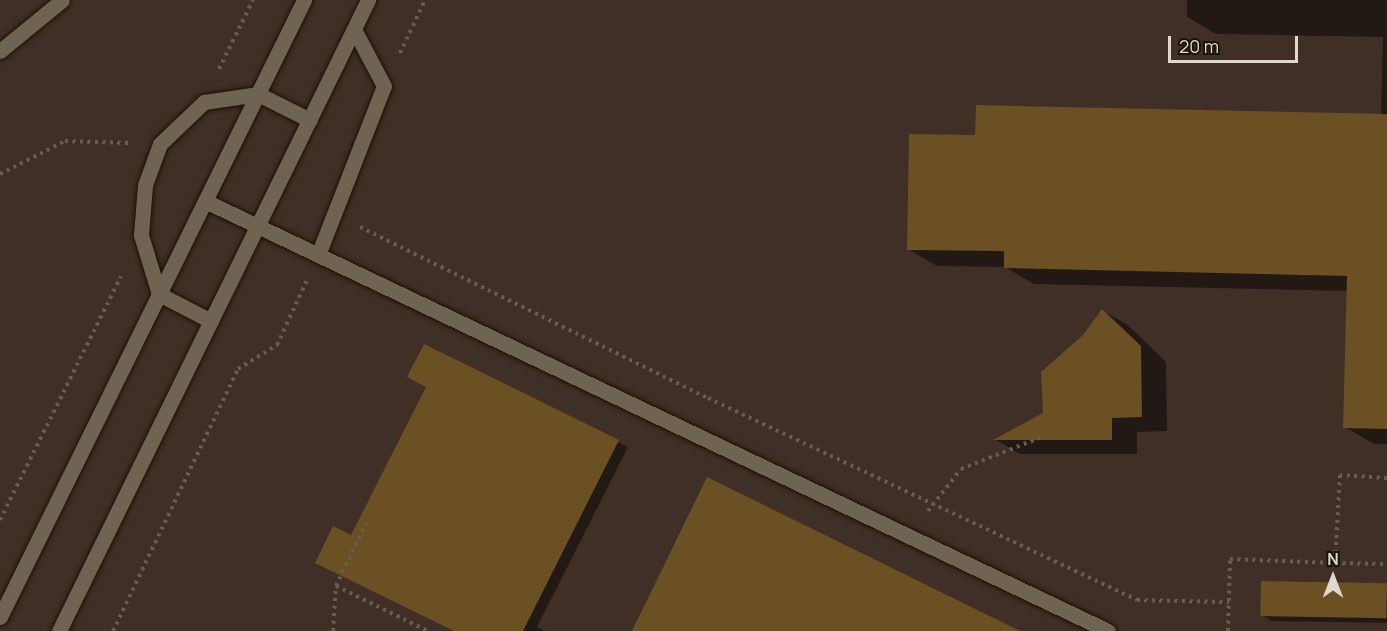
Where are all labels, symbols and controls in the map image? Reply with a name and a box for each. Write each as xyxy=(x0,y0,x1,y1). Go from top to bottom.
scale bar xyxy=(1171,24,1302,62)
text: 20 m xyxy=(1179,34,1219,58)
north arrow xyxy=(1303,547,1363,607)
text: N xyxy=(1327,548,1339,570)

